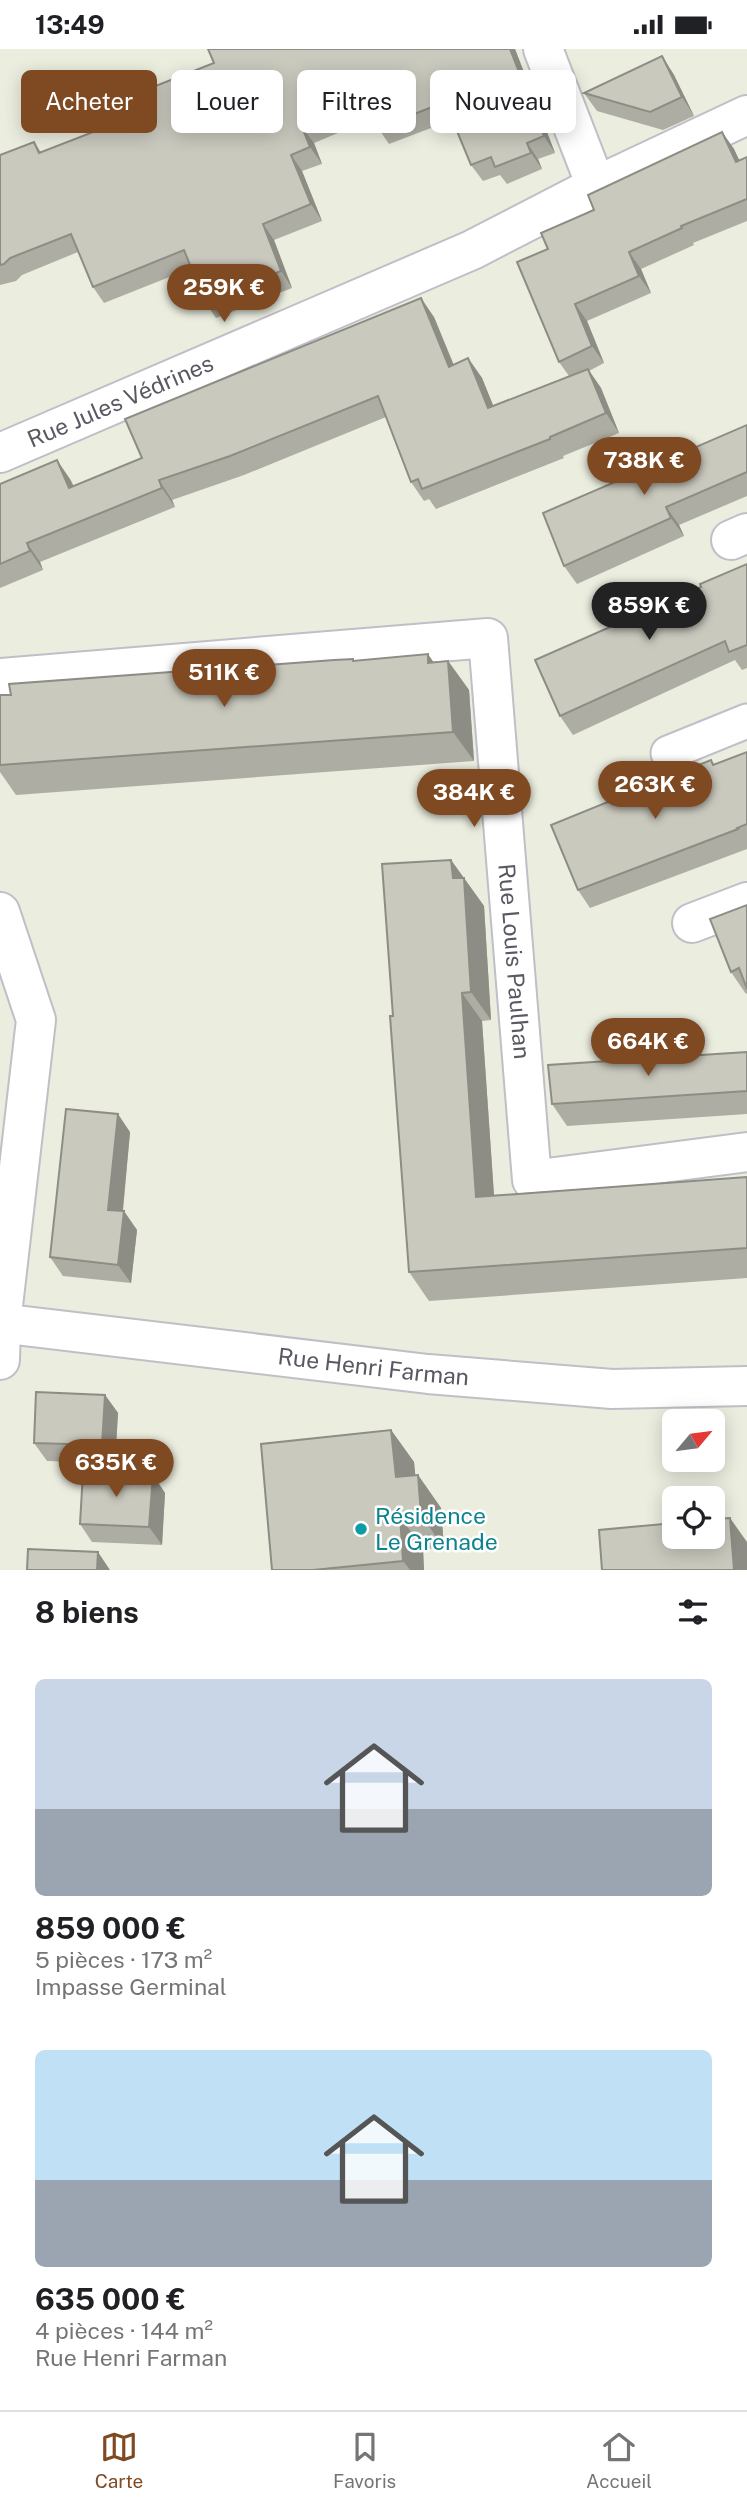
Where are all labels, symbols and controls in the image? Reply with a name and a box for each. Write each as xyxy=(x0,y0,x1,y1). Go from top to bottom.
text: 13:49 xyxy=(35,9,105,40)
chip: Acheter xyxy=(21,70,157,133)
chip: Louer xyxy=(171,70,283,133)
chip: Filtres xyxy=(297,70,416,133)
chip: Nouveau xyxy=(430,70,576,133)
pin: 259K € xyxy=(167,265,281,324)
text: 259K € xyxy=(183,273,265,300)
street label: Rue Jules Védrines xyxy=(23,349,217,453)
pin: 738K € xyxy=(587,437,701,497)
text: 738K € xyxy=(603,446,685,473)
pin: 859K € xyxy=(592,583,706,642)
text: 859K € xyxy=(608,591,690,618)
pin: 511K € xyxy=(167,649,281,709)
text: 511K € xyxy=(188,658,260,685)
pin: 263K € xyxy=(598,761,712,821)
pin: 384K € xyxy=(417,769,531,829)
text: 263K € xyxy=(614,770,696,797)
text: 384K € xyxy=(433,778,515,805)
street label: Rue Louis Paulhan xyxy=(493,862,536,1060)
pin: 664K € xyxy=(591,1019,705,1078)
text: 664K € xyxy=(607,1027,689,1054)
street label: Rue Henri Farman xyxy=(276,1342,470,1390)
north arrow xyxy=(662,1409,724,1472)
map controls xyxy=(662,1409,725,1549)
pin: 635K € xyxy=(59,1439,173,1499)
text: 635K € xyxy=(75,1448,157,1475)
button: locate xyxy=(662,1486,725,1549)
place label: Résidence Le Grenade xyxy=(375,1502,498,1555)
marker: Résidence Le Grenade xyxy=(353,1521,369,1537)
icon: filters xyxy=(674,1593,712,1631)
text: 8 biens xyxy=(35,1594,139,1630)
icon: home xyxy=(311,1725,437,1851)
text: 859 000 € xyxy=(35,1910,186,1946)
text: 5 pièces · 173 m² xyxy=(35,1946,212,1973)
text: Impasse Germinal xyxy=(35,1973,227,2000)
icon: home xyxy=(311,2096,437,2222)
text: 635 000 € xyxy=(35,2281,186,2317)
text: 4 pièces · 144 m² xyxy=(35,2317,213,2344)
text: Rue Henri Farman xyxy=(35,2344,227,2371)
tab: Carte xyxy=(95,2428,143,2492)
tab: Favoris xyxy=(333,2428,396,2492)
tab: Accueil xyxy=(586,2428,652,2492)

